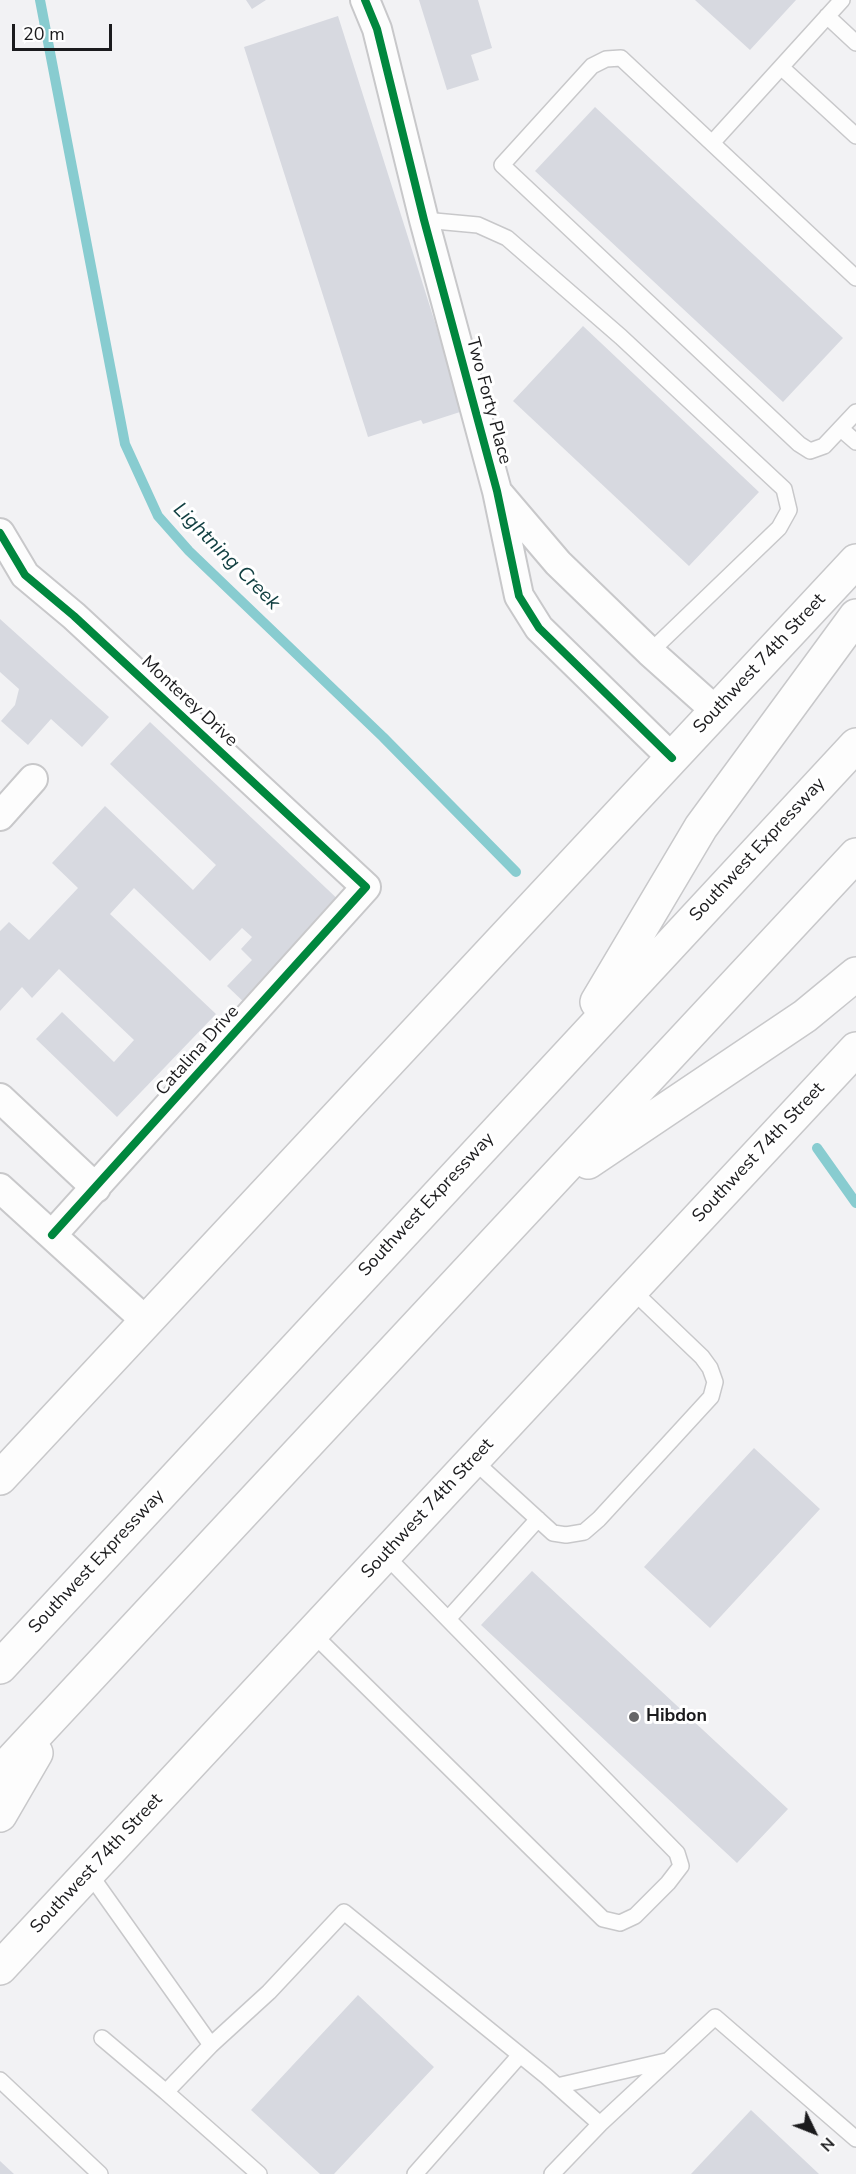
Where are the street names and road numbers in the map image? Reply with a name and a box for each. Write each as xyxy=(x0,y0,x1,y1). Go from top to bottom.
street label: Two Forty Place xyxy=(461,335,515,467)
street label: Southwest 74th Street xyxy=(690,590,830,738)
street label: Monterey Drive xyxy=(136,652,242,752)
street label: Southwest Expressway xyxy=(686,774,830,926)
street label: Catalina Drive xyxy=(152,1001,244,1101)
street label: Southwest 74th Street xyxy=(689,1079,829,1227)
street label: Southwest Expressway xyxy=(355,1129,499,1281)
street label: Southwest 74th Street xyxy=(358,1435,498,1583)
street label: Southwest Expressway xyxy=(25,1486,169,1638)
street label: Southwest 74th Street xyxy=(27,1790,167,1938)

